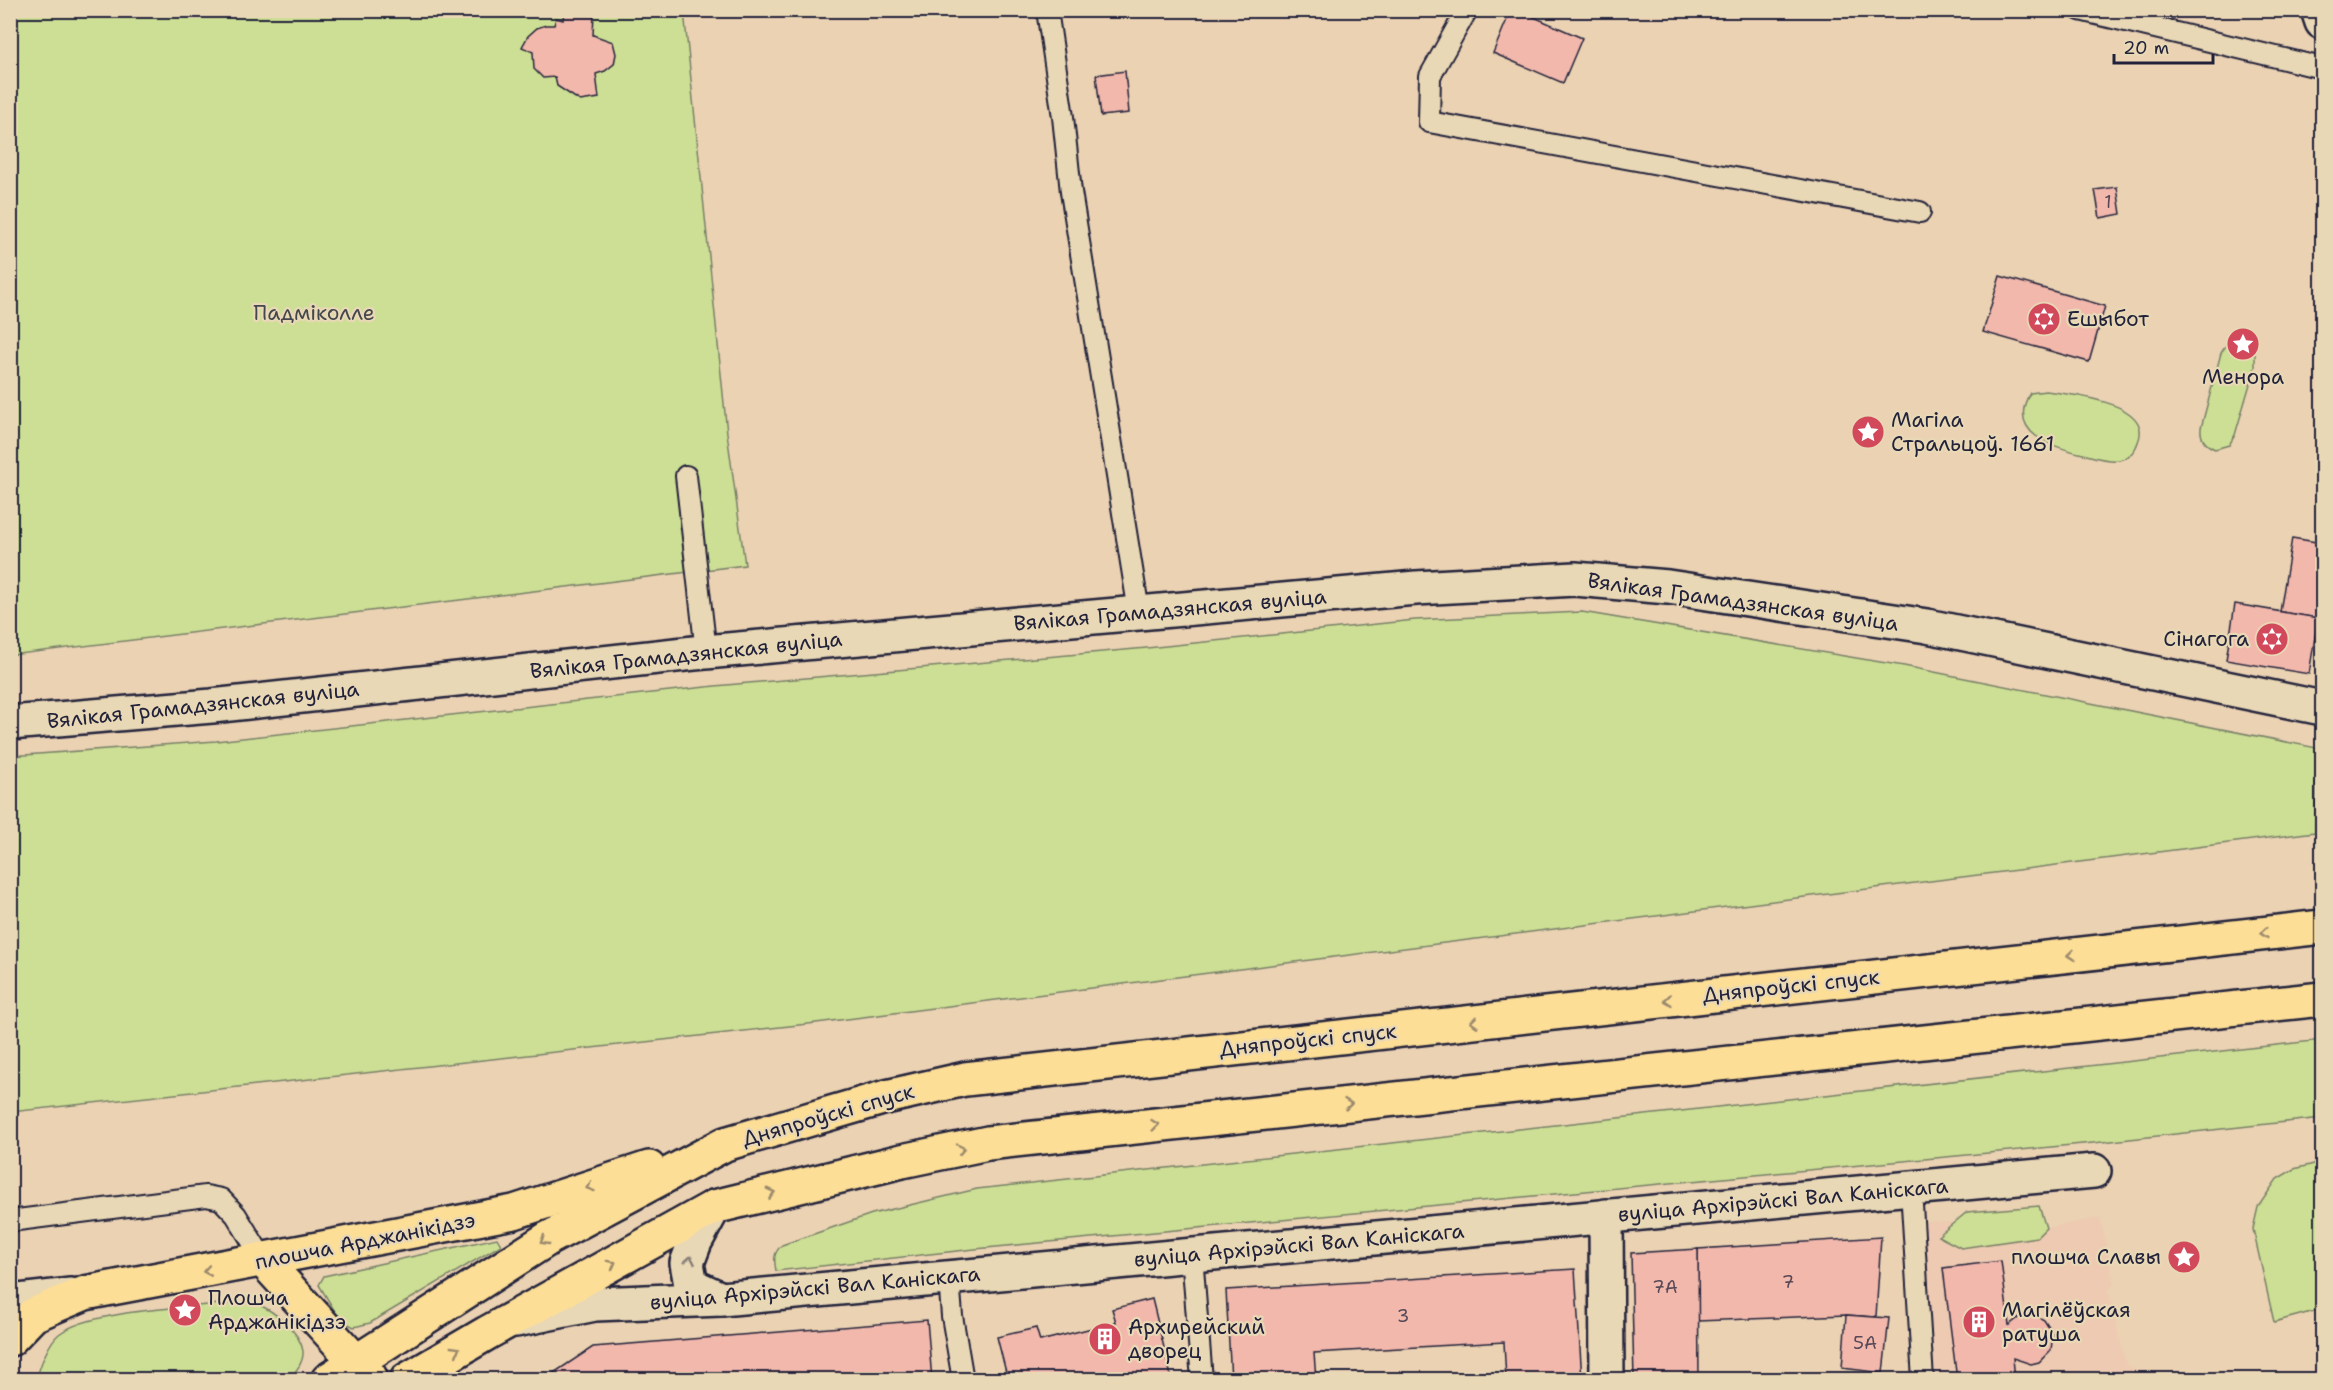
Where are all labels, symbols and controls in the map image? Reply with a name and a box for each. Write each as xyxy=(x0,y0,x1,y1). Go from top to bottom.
scale bar xyxy=(2114,27,2213,65)
text: 20 m xyxy=(2123,36,2169,60)
house number: 1 xyxy=(2104,190,2112,214)
park label: Падміколле xyxy=(253,299,375,327)
synagogue icon: Ешыбот xyxy=(2026,301,2062,337)
place label: Ешыбот xyxy=(2067,305,2149,333)
place icon: Менора xyxy=(2225,326,2261,362)
place label: Менора xyxy=(2202,363,2284,391)
place label: Магіла Стральцоў. 1661 xyxy=(1891,406,2054,458)
place icon: Магіла Стральцоў. 1661 xyxy=(1850,414,1886,450)
street label: Вялікая Грамадзянская вуліца xyxy=(1586,566,1900,638)
street label: Вялікая Грамадзянская вуліца xyxy=(1012,582,1328,638)
synagogue icon: Сінагога xyxy=(2254,621,2290,657)
street label: Вялікая Грамадзянская вуліца xyxy=(528,625,844,685)
place label: Сінагога xyxy=(2163,625,2249,653)
street label: Вялікая Грамадзянская вуліца xyxy=(45,675,361,735)
one-way arrow xyxy=(2260,926,2269,939)
one-way arrow xyxy=(2066,948,2075,961)
street label: Дняпроўскі спуск xyxy=(1701,963,1881,1009)
one-way arrow xyxy=(1664,993,1673,1006)
one-way arrow xyxy=(1470,1015,1479,1027)
street label: Дняпроўскі спуск xyxy=(1218,1017,1398,1063)
street label: Дняпроўскі спуск xyxy=(739,1077,917,1153)
one-way arrow xyxy=(1344,1099,1353,1111)
one-way arrow xyxy=(1150,1119,1159,1132)
one-way arrow xyxy=(956,1143,966,1156)
street label: вуліца Архірэйскі Вал Каніскага xyxy=(1617,1172,1949,1228)
one-way arrow xyxy=(585,1180,596,1193)
one-way arrow xyxy=(766,1188,776,1201)
street label: плошча Арджанікідзэ xyxy=(252,1206,478,1276)
street label: вуліца Архірэйскі Вал Каніскага xyxy=(1133,1217,1465,1273)
one-way arrow xyxy=(540,1233,550,1245)
place icon: плошча Славы xyxy=(2166,1239,2202,1275)
place label: плошча Славы xyxy=(2011,1243,2161,1271)
one-way arrow xyxy=(683,1255,696,1265)
one-way arrow xyxy=(606,1260,616,1271)
street label: вуліца Архірэйскі Вал Каніскага xyxy=(649,1260,981,1316)
one-way arrow xyxy=(202,1264,212,1277)
house number: 7 xyxy=(1782,1270,1794,1294)
house number: 7А xyxy=(1652,1275,1678,1299)
place label: Плошча Арджанікідзэ xyxy=(208,1284,346,1336)
place icon: Плошча Арджанікідзэ xyxy=(167,1292,203,1328)
place label: Магілёўская ратуша xyxy=(2002,1296,2131,1348)
house number: 3 xyxy=(1397,1304,1409,1328)
building icon: Магілёўская ратуша xyxy=(1961,1304,1997,1340)
place label: Архирейский дворец xyxy=(1128,1313,1265,1365)
building icon: Архирейский дворец xyxy=(1087,1321,1123,1357)
house number: 5А xyxy=(1853,1331,1877,1355)
one-way arrow xyxy=(450,1346,460,1358)

